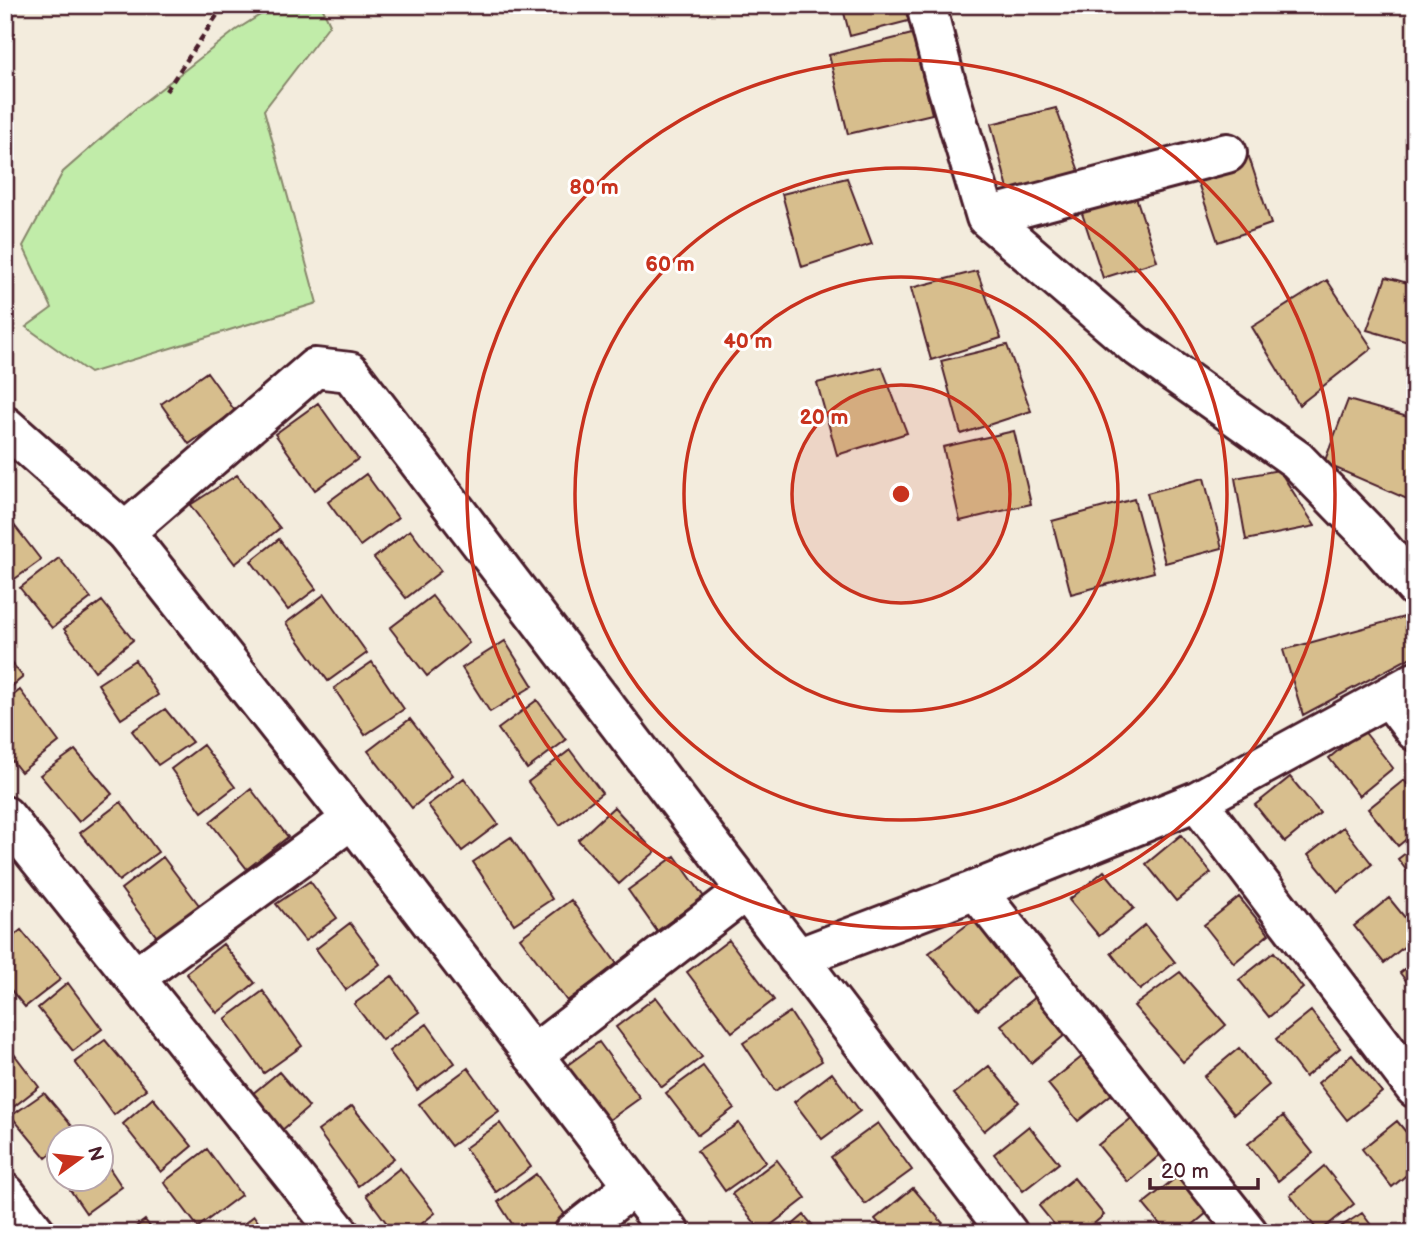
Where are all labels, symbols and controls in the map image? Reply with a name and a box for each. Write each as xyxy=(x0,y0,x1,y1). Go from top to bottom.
text: 80 m xyxy=(569,175,619,200)
text: 60 m xyxy=(645,252,695,277)
text: 40 m xyxy=(723,329,773,354)
text: 20 m xyxy=(800,405,848,430)
centre of rings xyxy=(889,482,913,506)
north arrow xyxy=(46,1122,116,1192)
text: N xyxy=(82,1144,108,1164)
scale bar xyxy=(1150,1147,1259,1191)
text: 20 m xyxy=(1161,1159,1209,1184)

